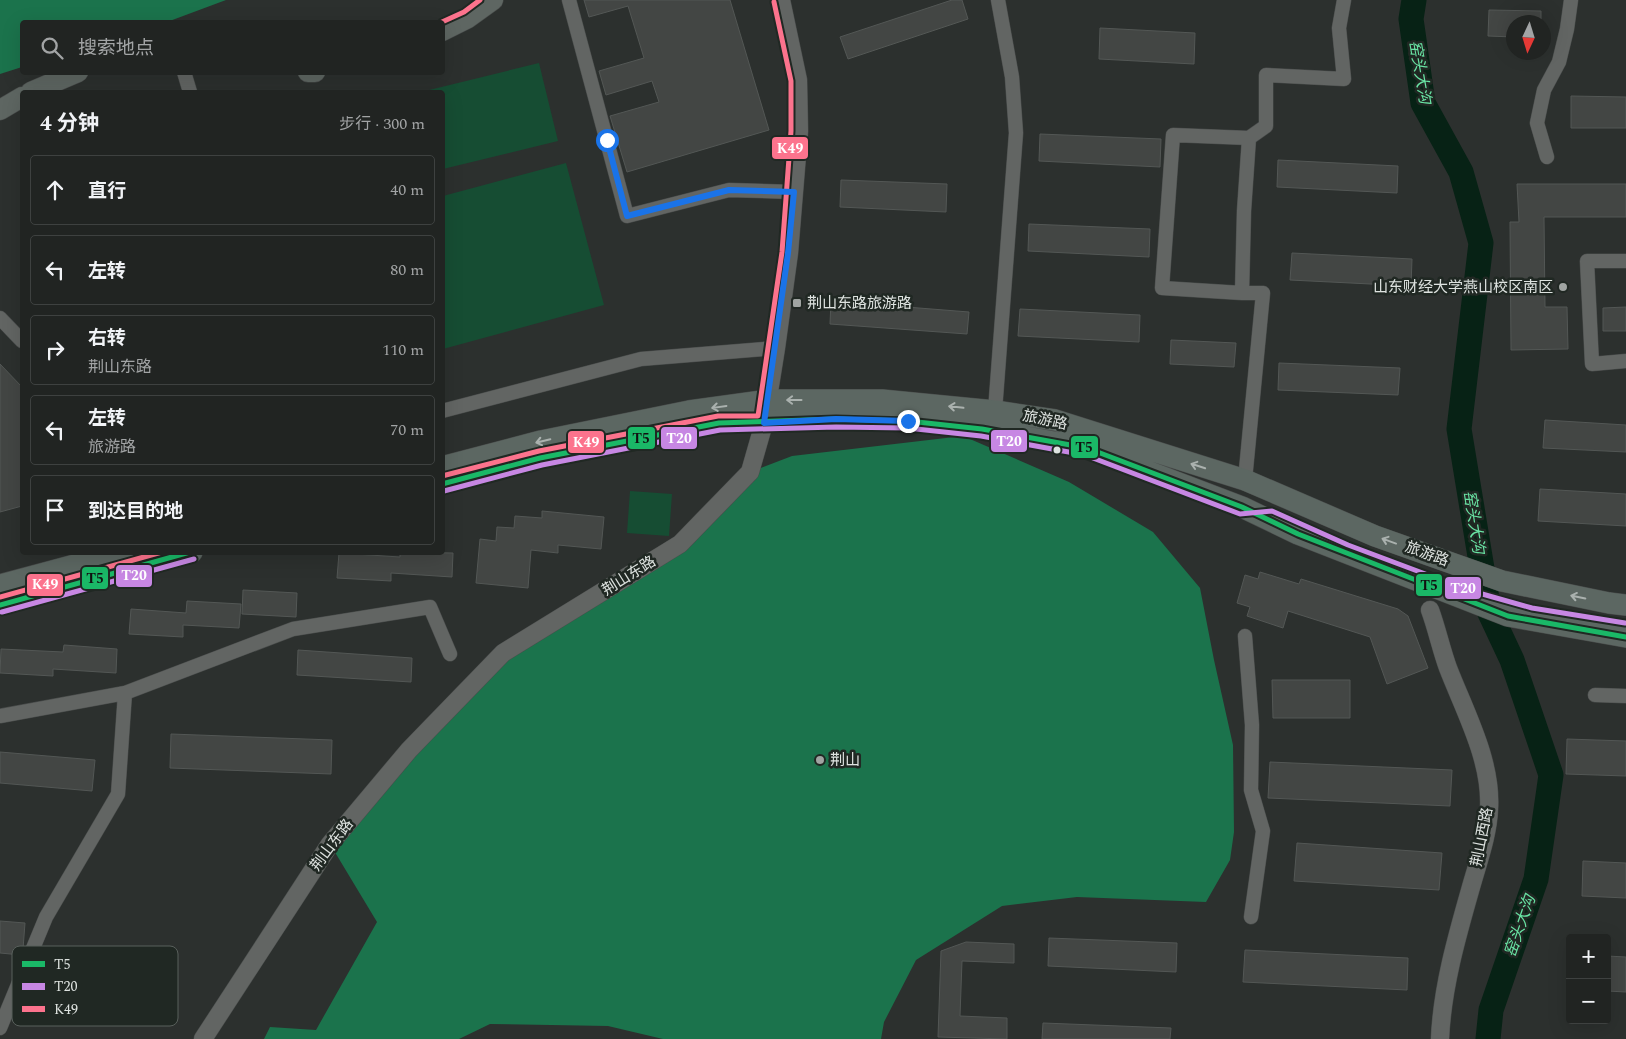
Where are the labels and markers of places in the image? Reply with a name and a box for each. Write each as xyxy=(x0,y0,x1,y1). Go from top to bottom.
place label: 山东财经大学燕山校区南区 xyxy=(1373,276,1553,299)
marker: 山东财经大学燕山校区南区 xyxy=(1557,281,1569,293)
place label: 荆山东路旅游路 xyxy=(807,292,912,315)
marker: 荆山东路旅游路 xyxy=(791,297,803,309)
unlabelled marker xyxy=(1052,445,1062,455)
place label: 荆山 xyxy=(830,749,860,772)
marker: 荆山 xyxy=(814,754,826,766)

